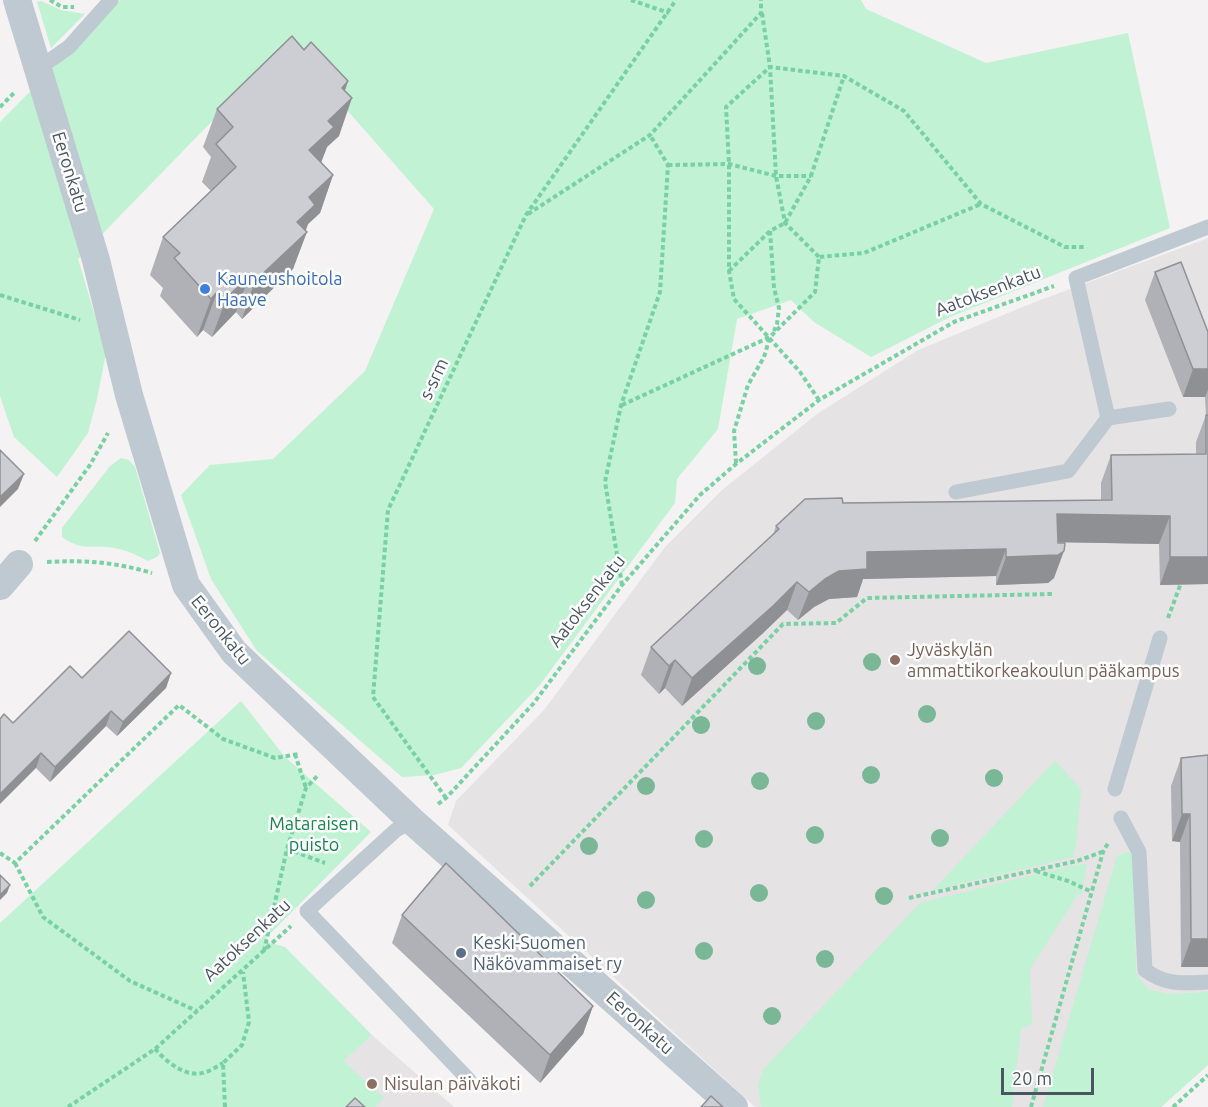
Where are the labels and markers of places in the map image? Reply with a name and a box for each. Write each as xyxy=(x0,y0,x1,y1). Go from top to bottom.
place label: Kauneushoitola Haave xyxy=(217,268,343,310)
marker: Kauneushoitola Haave xyxy=(198,282,212,296)
place label: Jyväskylän ammattikorkeakoulun pääkampus xyxy=(907,639,1180,682)
marker: Jyväskylän ammattikorkeakoulun pääkampus xyxy=(888,653,902,667)
place label: Keski-Suomen Näkövammaiset ry xyxy=(473,932,622,974)
marker: Keski-Suomen Näkövammaiset ry xyxy=(454,946,468,960)
place label: Nisulan päiväkoti xyxy=(384,1073,521,1095)
marker: Nisulan päiväkoti xyxy=(365,1077,379,1091)

